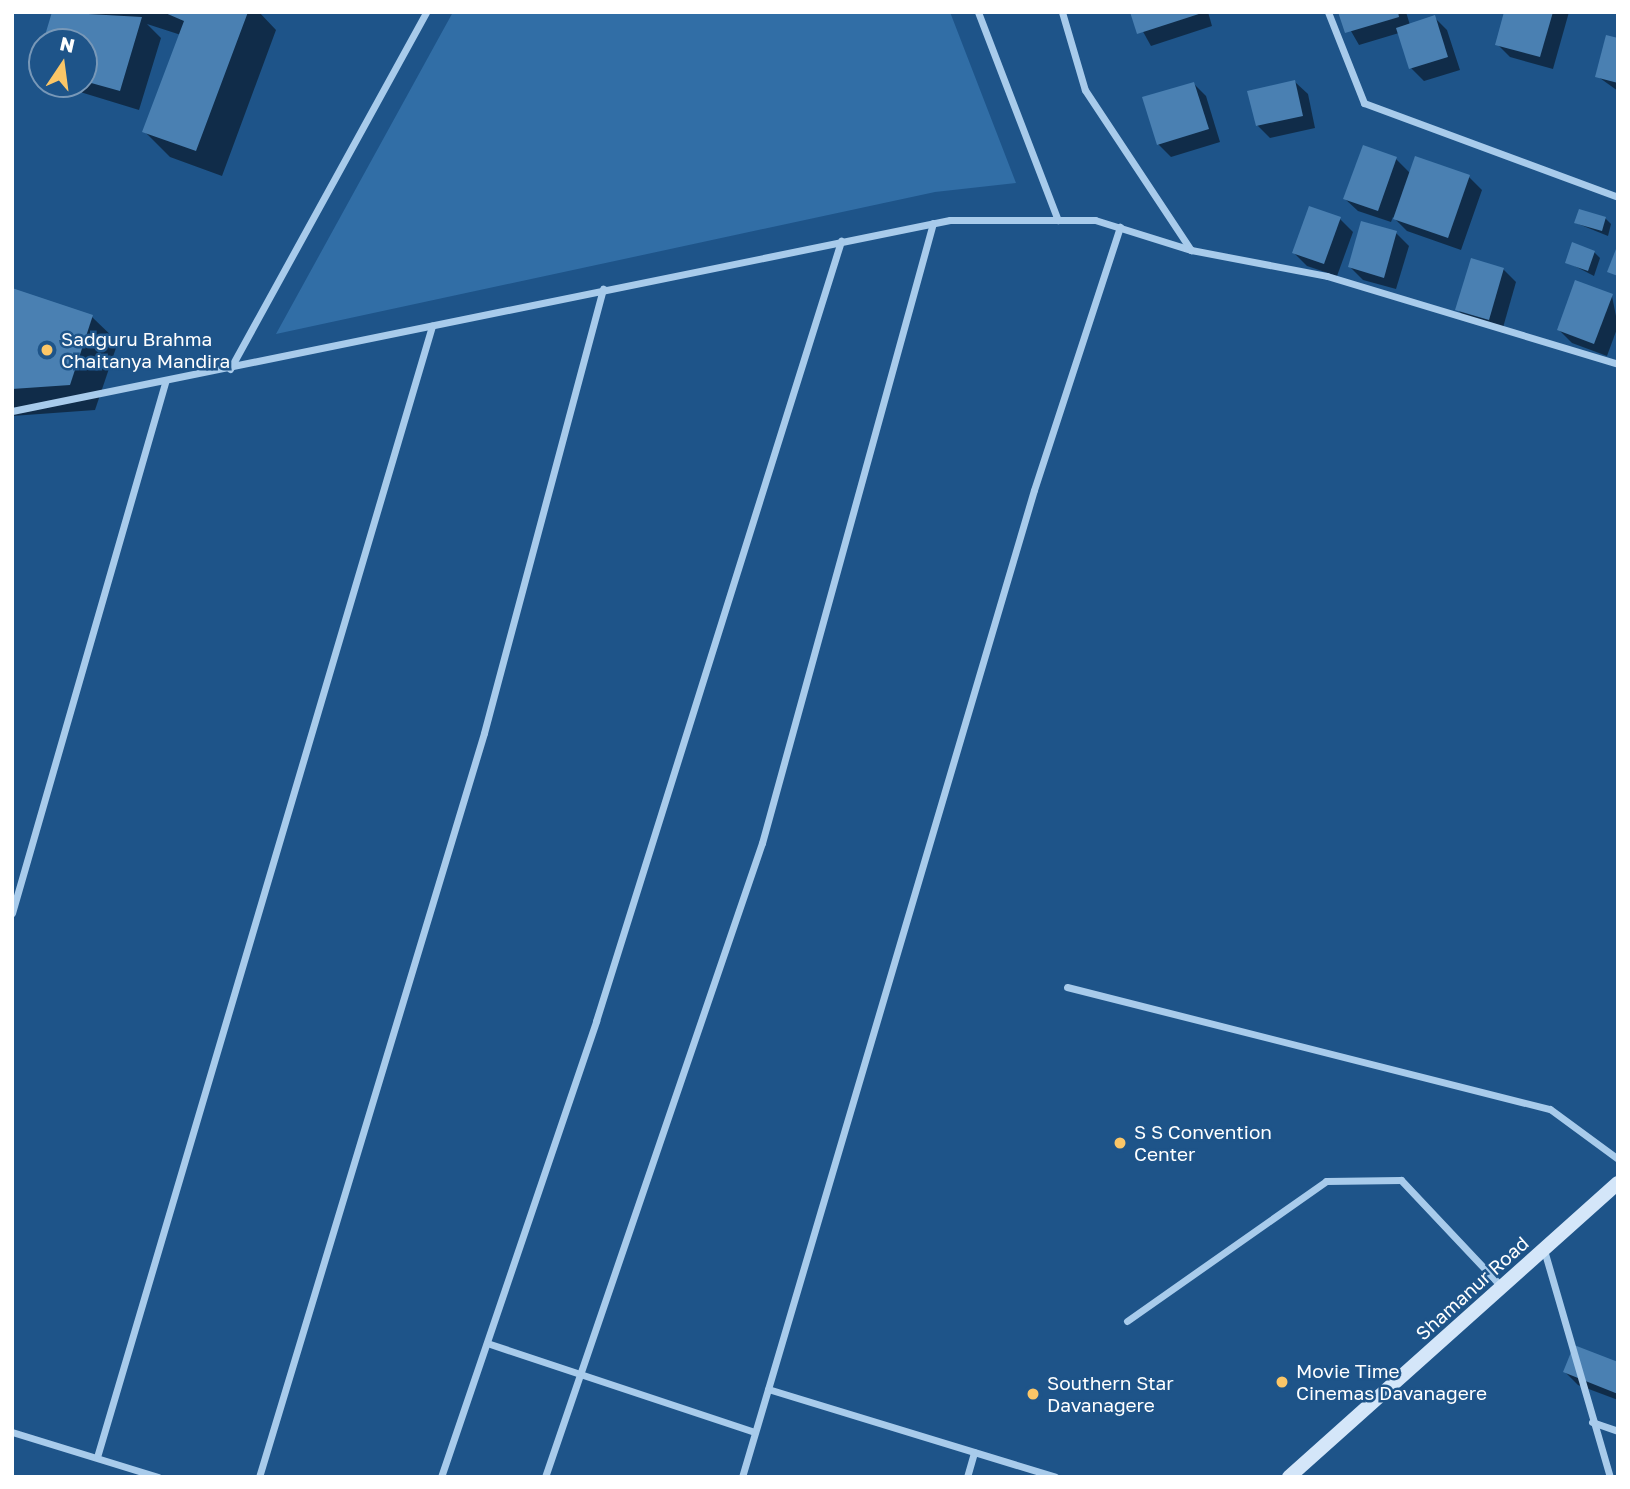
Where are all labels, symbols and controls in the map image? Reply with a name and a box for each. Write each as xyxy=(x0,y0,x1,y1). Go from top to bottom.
north arrow xyxy=(28,28,98,98)
text: N xyxy=(58,31,77,57)
place label: Sadguru Brahma Chaitanya Mandira xyxy=(61,328,230,372)
marker: Sadguru Brahma Chaitanya Mandira xyxy=(39,342,55,358)
place label: S S Convention Center xyxy=(1134,1121,1272,1165)
marker: S S Convention Center xyxy=(1112,1135,1128,1151)
street label: Shamanur Road xyxy=(1411,1231,1533,1345)
place label: Movie Time Cinemas Davanagere xyxy=(1296,1360,1487,1404)
place label: Southern Star Davanagere xyxy=(1047,1372,1174,1416)
marker: Movie Time Cinemas Davanagere xyxy=(1274,1374,1290,1390)
marker: Southern Star Davanagere xyxy=(1025,1386,1041,1402)

